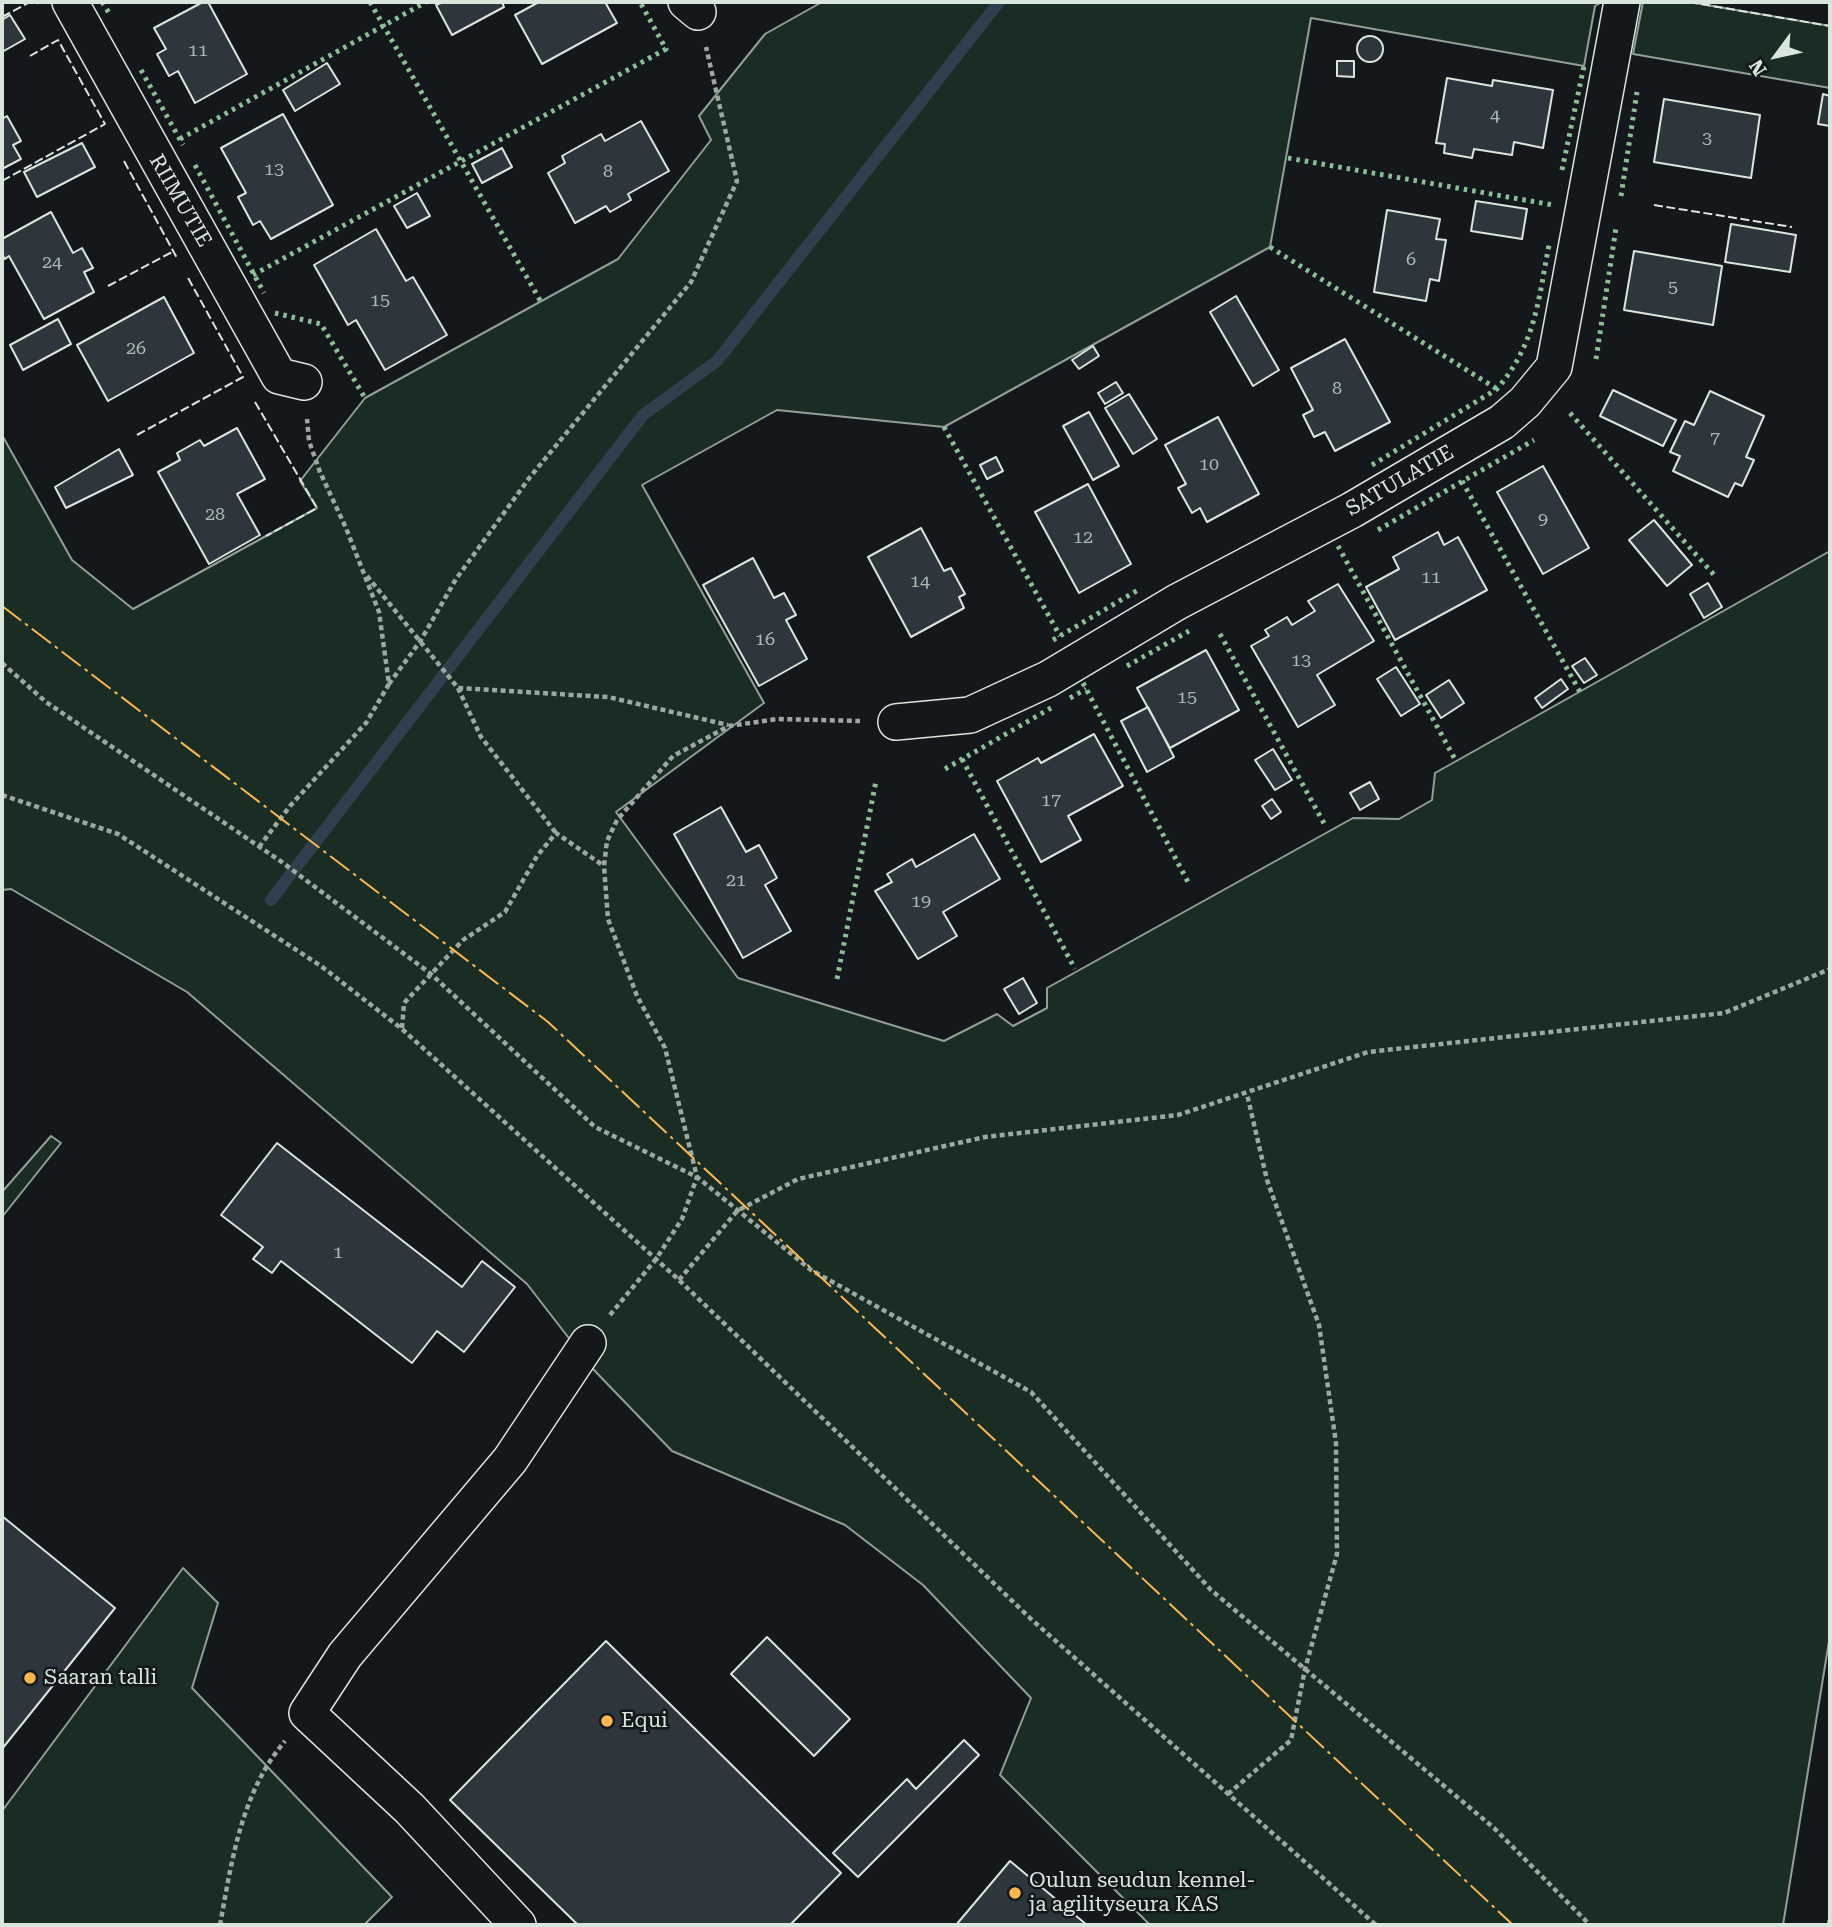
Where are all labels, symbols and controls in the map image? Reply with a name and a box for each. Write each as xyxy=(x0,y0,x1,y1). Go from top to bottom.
north arrow xyxy=(1741,21,1811,91)
house number: 11 xyxy=(188,40,208,62)
text: N xyxy=(1744,55,1772,80)
house number: 4 xyxy=(1490,105,1500,127)
house number: 3 xyxy=(1702,128,1712,150)
street label: RIIMUTIE xyxy=(143,150,217,252)
house number: 13 xyxy=(264,159,284,181)
house number: 8 xyxy=(603,161,613,183)
house number: 6 xyxy=(1406,249,1416,271)
house number: 24 xyxy=(42,252,62,274)
house number: 5 xyxy=(1668,277,1678,299)
house number: 15 xyxy=(370,290,390,312)
house number: 26 xyxy=(126,338,146,360)
house number: 8 xyxy=(1332,378,1342,400)
house number: 7 xyxy=(1710,428,1720,450)
street label: SATULATIE xyxy=(1342,440,1458,522)
house number: 10 xyxy=(1199,454,1219,476)
house number: 28 xyxy=(205,504,225,526)
house number: 9 xyxy=(1538,509,1548,531)
house number: 12 xyxy=(1073,527,1093,549)
house number: 11 xyxy=(1421,567,1441,589)
house number: 14 xyxy=(910,571,930,593)
house number: 16 xyxy=(755,629,775,651)
house number: 13 xyxy=(1291,650,1311,672)
house number: 15 xyxy=(1177,687,1197,709)
house number: 17 xyxy=(1041,790,1061,812)
house number: 21 xyxy=(726,870,746,892)
house number: 19 xyxy=(911,891,931,913)
house number: 1 xyxy=(333,1242,343,1264)
place label: Saaran talli xyxy=(44,1665,157,1691)
marker: Saaran talli xyxy=(22,1670,38,1686)
place label: Equi xyxy=(621,1708,668,1734)
marker: Equi xyxy=(599,1713,615,1729)
place label: Oulun seudun kennel- ja agilityseura KAS xyxy=(1029,1868,1256,1918)
marker: Oulun seudun kennel- ja agilityseura KAS xyxy=(1007,1885,1023,1901)

